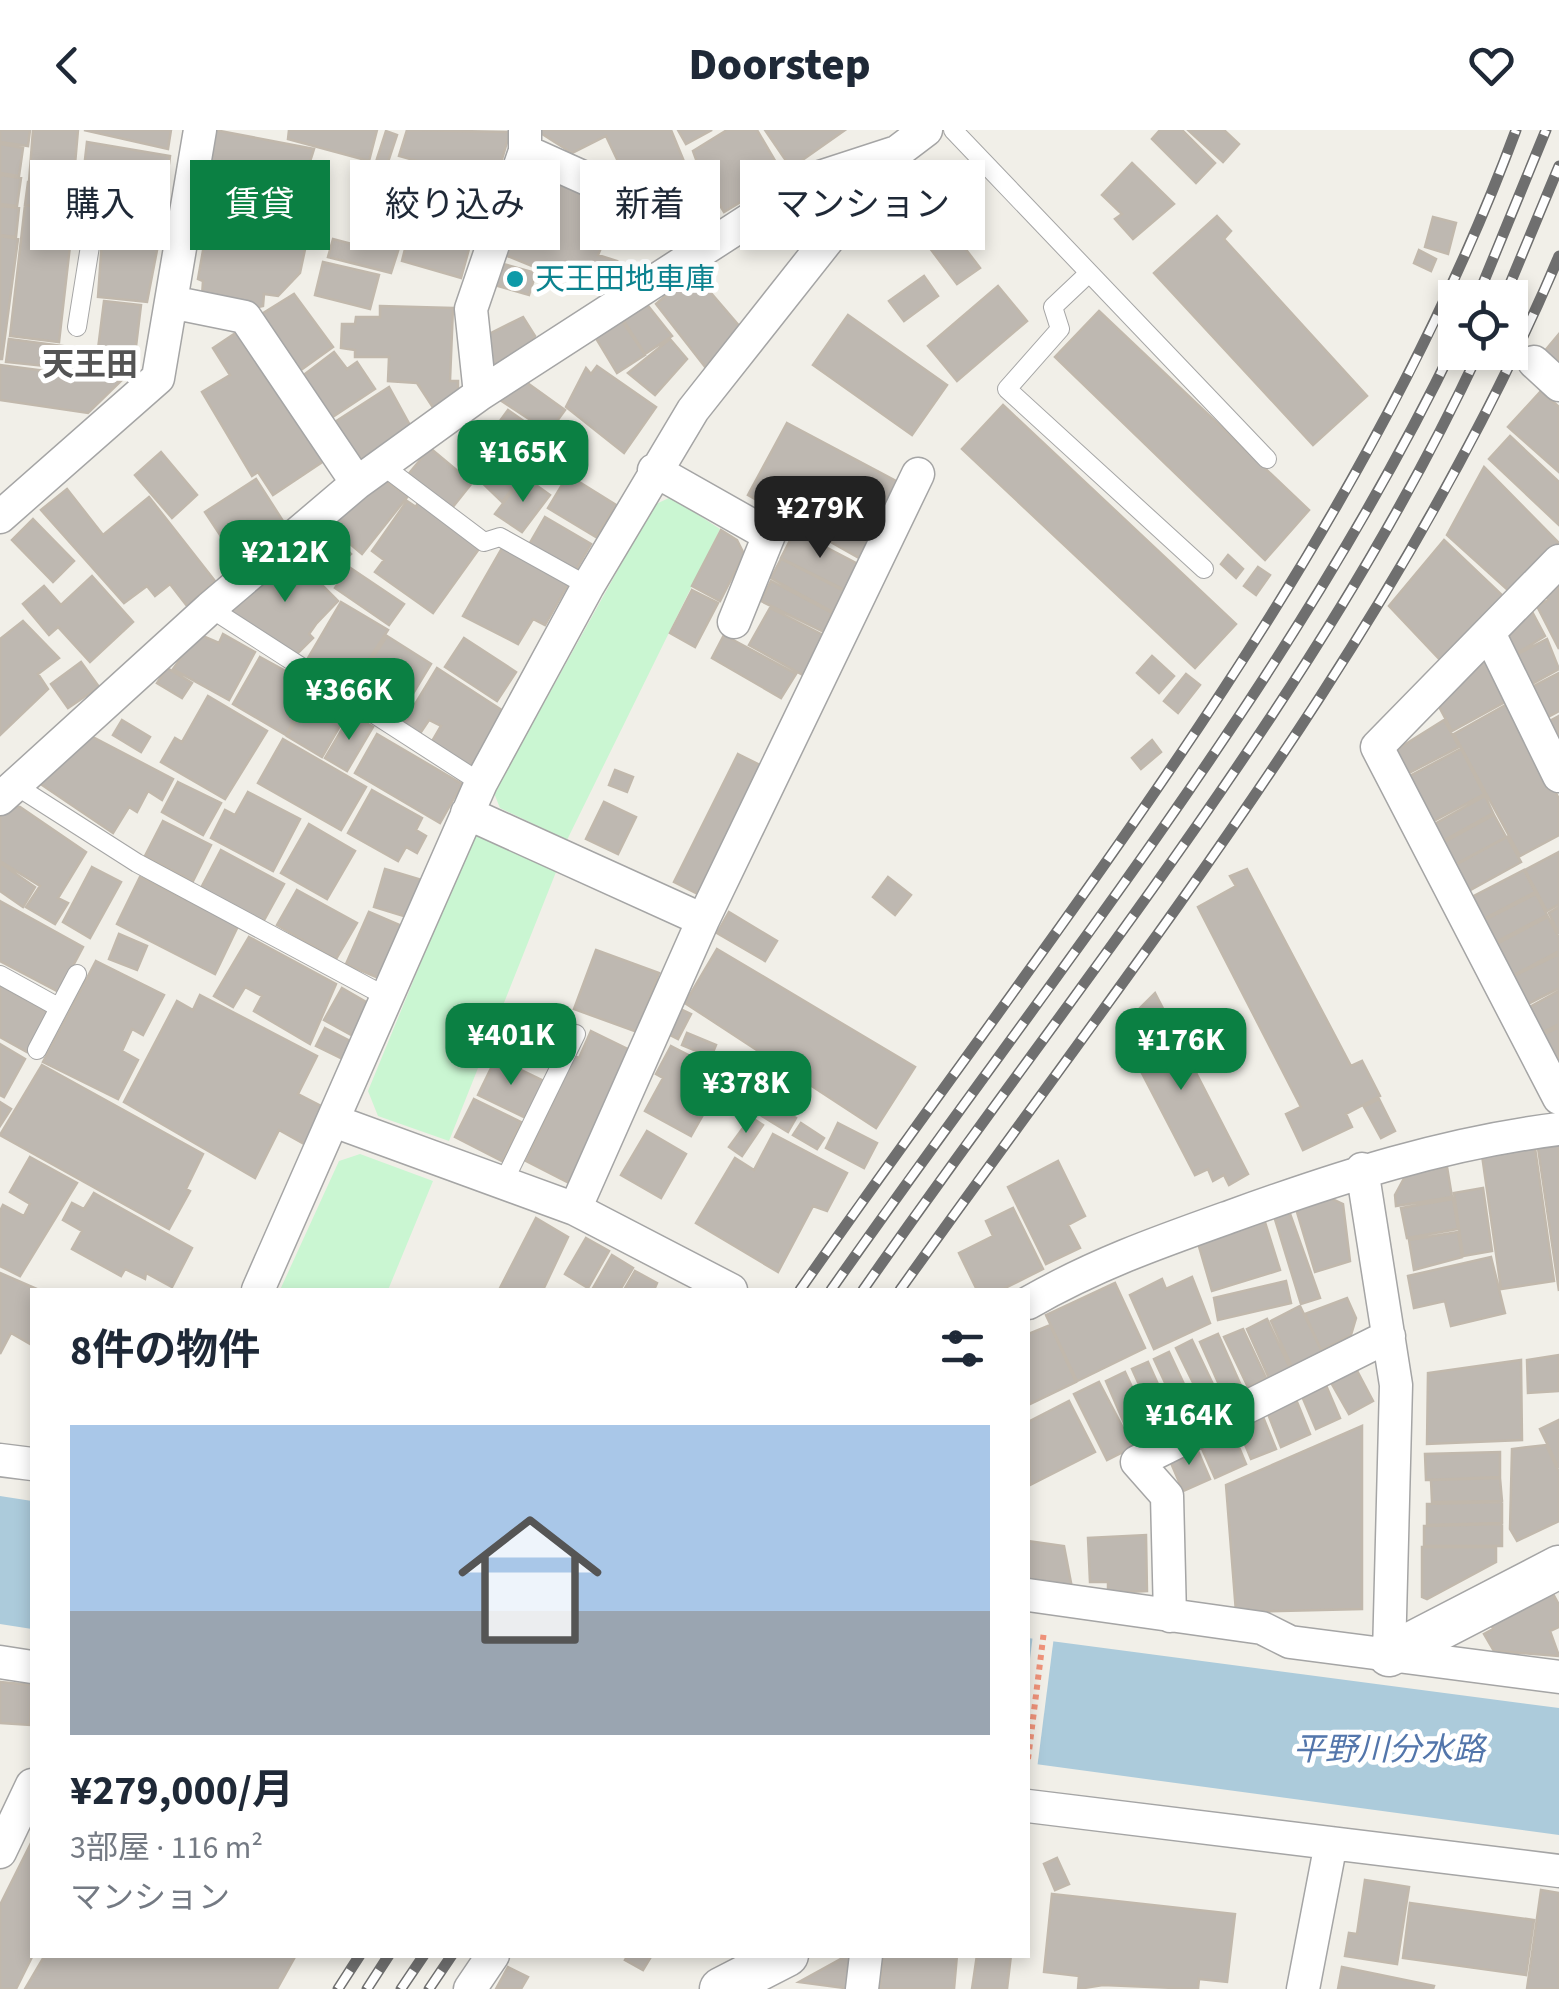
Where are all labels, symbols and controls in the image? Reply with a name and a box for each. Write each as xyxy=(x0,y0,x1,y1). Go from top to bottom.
text: Doorstep xyxy=(688,33,871,97)
icon: back xyxy=(40,38,95,93)
icon: heart xyxy=(1464,38,1519,93)
chip: 購入 xyxy=(30,160,170,250)
chip: 賃貸 xyxy=(190,160,330,250)
chip: 絞り込み xyxy=(350,160,560,250)
chip: 新着 xyxy=(580,160,720,250)
chip: マンション xyxy=(740,160,985,250)
place label: 天王田地車庫 xyxy=(535,258,715,301)
marker: 天王田地車庫 xyxy=(504,268,526,290)
map controls xyxy=(1438,280,1528,370)
button: locate xyxy=(1438,280,1528,370)
district label: 天王田 xyxy=(42,342,138,388)
pin: ¥165K xyxy=(453,420,593,505)
text: ¥165K xyxy=(479,429,567,475)
pin: ¥279K xyxy=(750,476,890,561)
text: ¥279K xyxy=(776,485,864,531)
pin: ¥212K xyxy=(215,520,355,605)
text: ¥212K xyxy=(241,529,329,575)
pin: ¥366K xyxy=(279,658,419,743)
text: ¥366K xyxy=(305,667,393,713)
pin: ¥401K xyxy=(441,1003,581,1088)
pin: ¥176K xyxy=(1111,1008,1251,1093)
text: ¥401K xyxy=(467,1012,555,1058)
text: ¥176K xyxy=(1137,1017,1225,1063)
pin: ¥378K xyxy=(676,1051,816,1136)
text: ¥378K xyxy=(702,1060,790,1106)
text: 8件の物件 xyxy=(70,1321,260,1381)
icon: filters xyxy=(935,1321,990,1376)
pin: ¥164K xyxy=(1119,1383,1259,1468)
text: ¥164K xyxy=(1145,1392,1233,1438)
icon: home xyxy=(440,1490,620,1670)
water label: 平野川分水路 xyxy=(1293,1727,1488,1773)
text: ¥279,000/月 xyxy=(70,1761,294,1821)
text: 3部屋 · 116 m² xyxy=(70,1825,263,1871)
text: マンション xyxy=(70,1875,230,1921)

